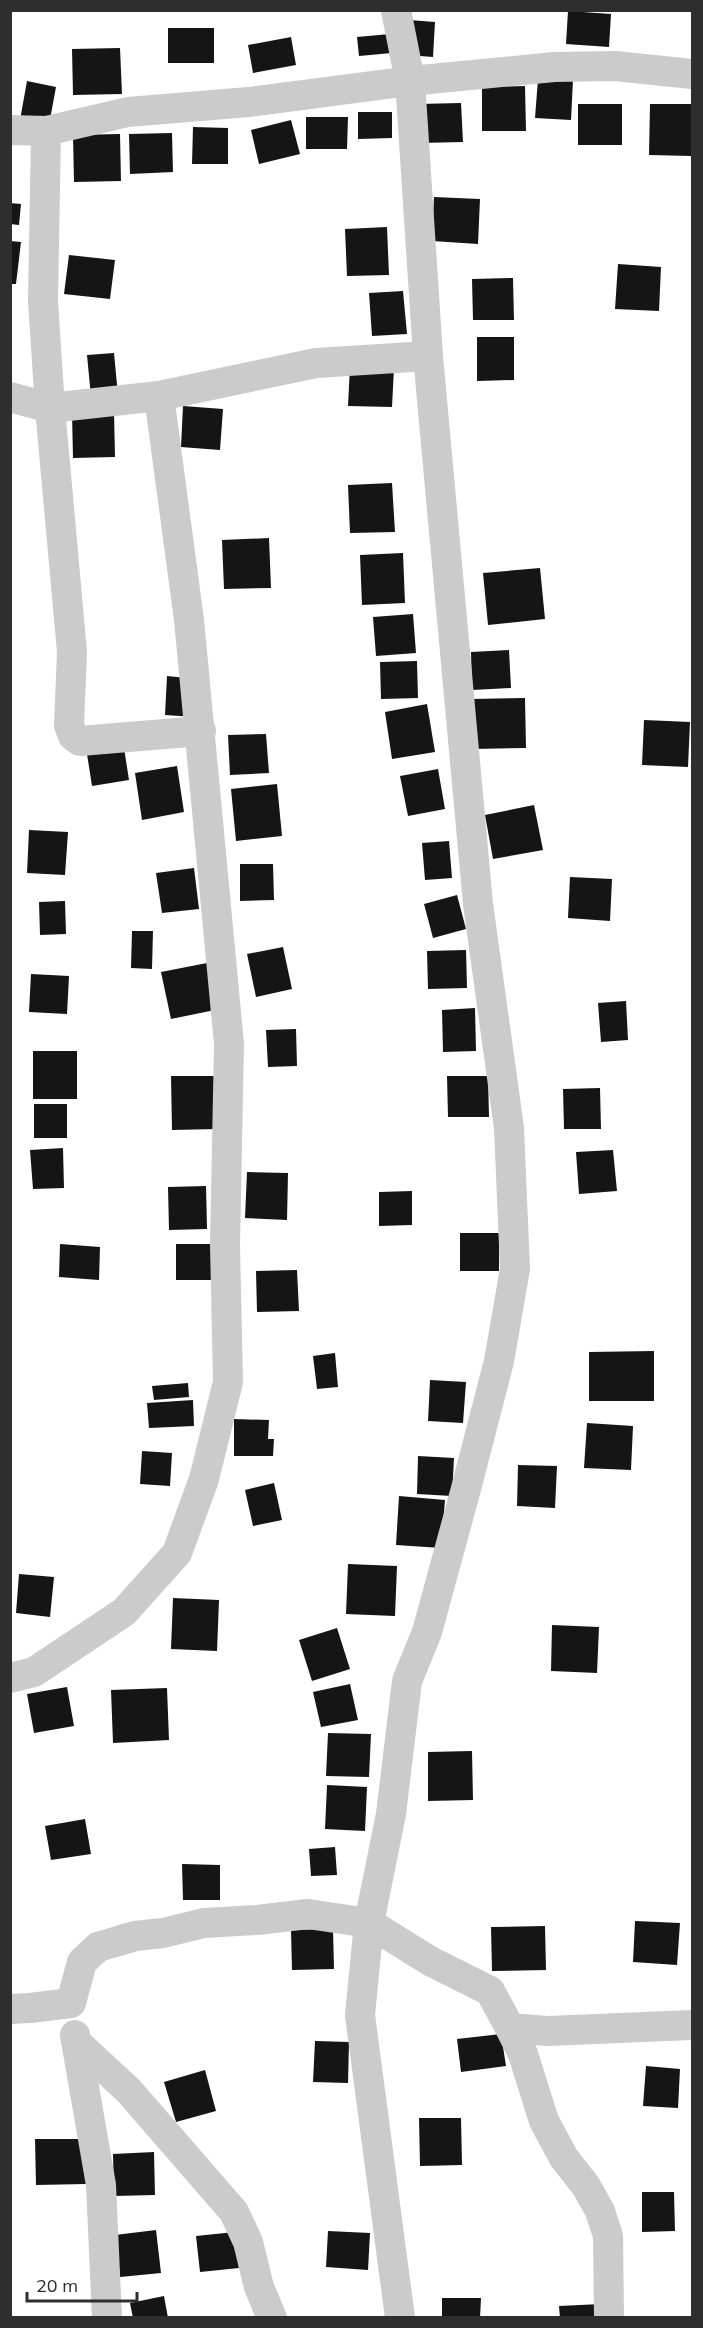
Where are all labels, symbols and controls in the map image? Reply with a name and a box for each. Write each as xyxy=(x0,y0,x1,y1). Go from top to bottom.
scale bar xyxy=(27,2265,136,2303)
text: 20 m xyxy=(36,2274,78,2297)

